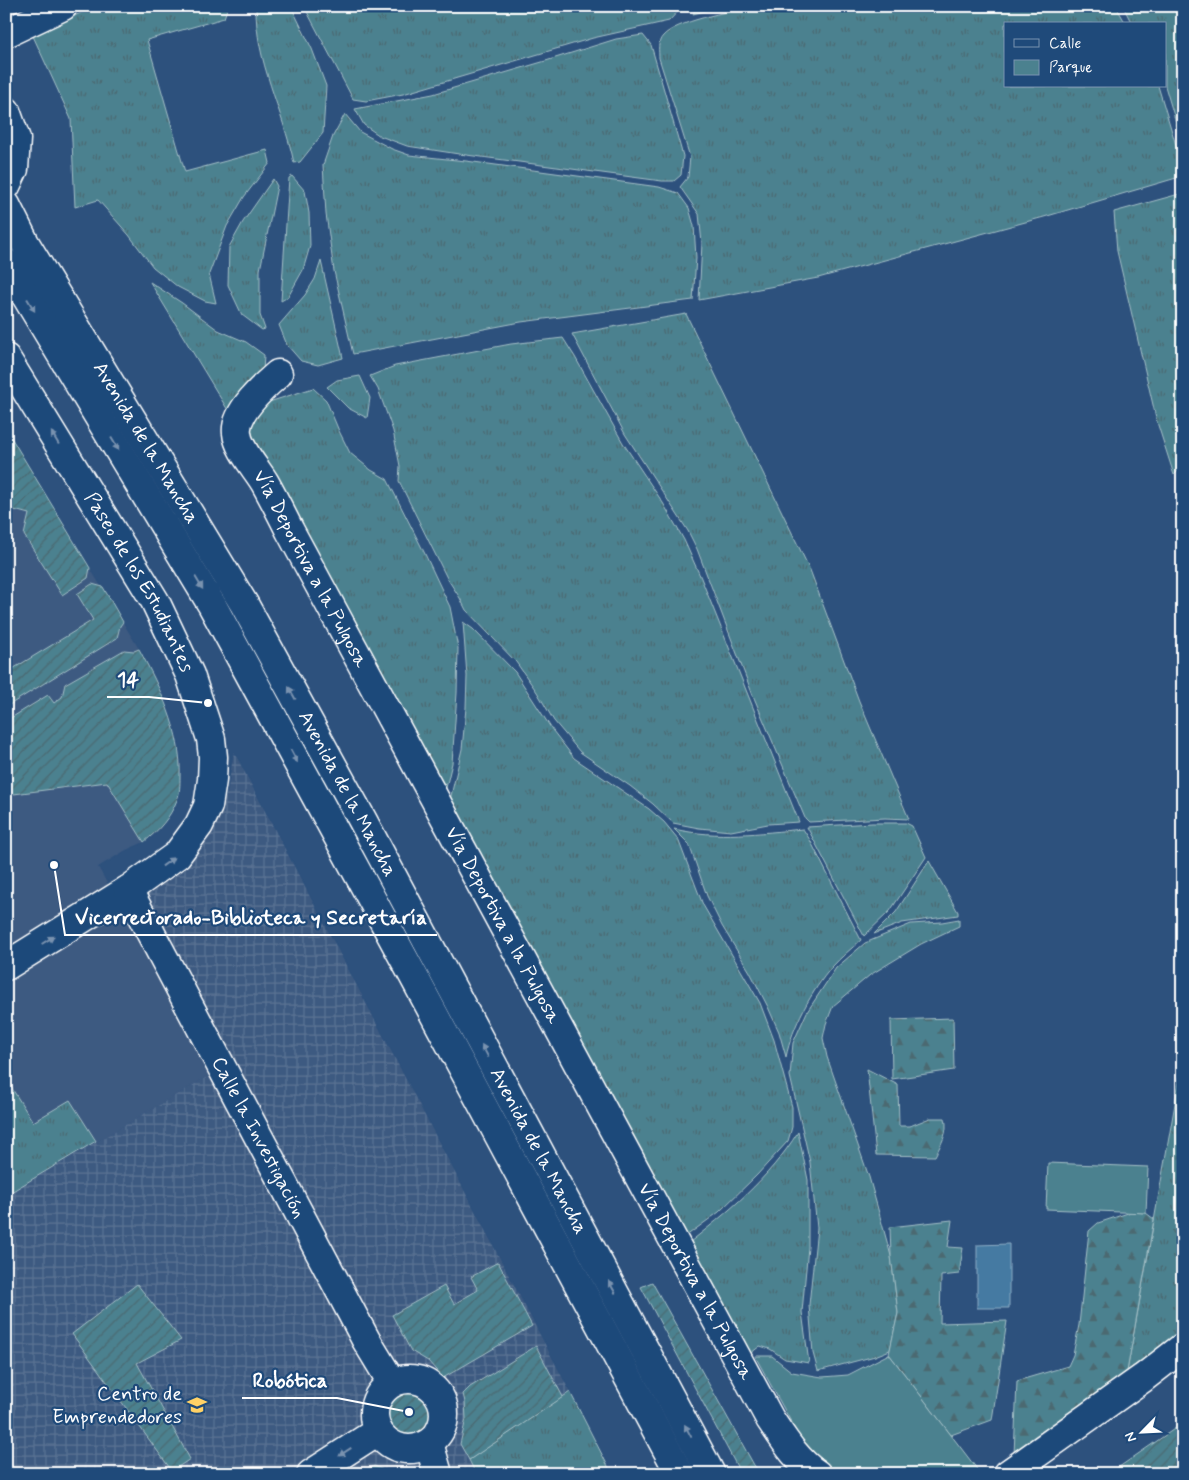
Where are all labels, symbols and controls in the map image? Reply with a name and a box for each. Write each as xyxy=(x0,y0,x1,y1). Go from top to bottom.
legend xyxy=(1004,22,1166,88)
text: Calle xyxy=(1049,34,1081,54)
text: Parque xyxy=(1049,58,1092,78)
one-way arrow xyxy=(27,298,36,311)
street label: Avenida de la Mancha xyxy=(87,357,206,529)
one-way arrow xyxy=(51,431,60,444)
one-way arrow xyxy=(111,437,120,450)
street label: Vía Deportiva a la Pulgosa xyxy=(247,464,375,673)
street label: Paseo de los Estudiantes xyxy=(78,487,200,677)
one-way arrow xyxy=(195,577,204,590)
callout: 14 xyxy=(107,661,149,697)
text: 14 xyxy=(117,666,139,694)
one-way arrow xyxy=(288,685,296,700)
street label: Avenida de la Mancha xyxy=(292,706,404,881)
one-way arrow xyxy=(290,749,298,763)
street label: Vía Deportiva a la Pulgosa xyxy=(439,822,568,1029)
one-way arrow xyxy=(161,857,175,867)
callout: Vicerrectorado-Biblioteca y Secretaría xyxy=(65,899,437,935)
text: Vicerrectorado-Biblioteca y Secretaría xyxy=(75,904,427,932)
one-way arrow xyxy=(41,935,54,945)
one-way arrow xyxy=(481,1045,490,1058)
street label: Calle la Investigación xyxy=(205,1052,313,1223)
street label: Avenida de la Mancha xyxy=(483,1063,594,1239)
street label: Vía Deportiva a la Pulgosa xyxy=(631,1178,760,1386)
one-way arrow xyxy=(607,1281,616,1294)
callout: Robótica xyxy=(242,1362,337,1398)
text: Robótica xyxy=(252,1367,328,1395)
place label: Centro de Emprendedores xyxy=(52,1381,182,1431)
school or university icon: Centro de Emprendedores xyxy=(186,1394,208,1416)
north arrow xyxy=(1116,1408,1166,1458)
one-way arrow xyxy=(684,1423,692,1438)
text: N xyxy=(1121,1429,1141,1445)
one-way arrow xyxy=(338,1447,351,1457)

